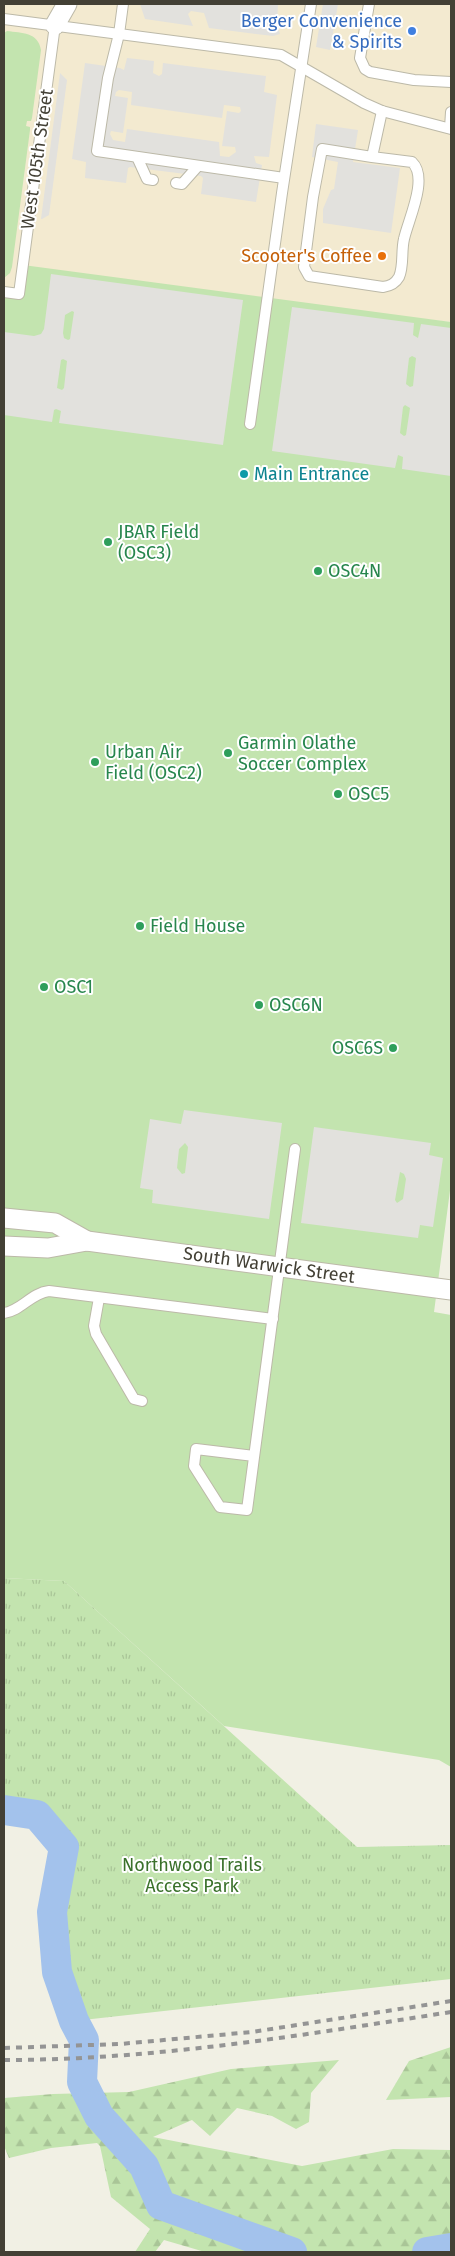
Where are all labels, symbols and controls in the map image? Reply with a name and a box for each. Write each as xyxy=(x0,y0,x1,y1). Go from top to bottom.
place label: Berger Convenience & Spirits xyxy=(241,10,402,53)
marker: Berger Convenience & Spirits xyxy=(406,25,418,37)
street label: West 105th Street xyxy=(16,87,58,231)
place label: Scooter's Coffee xyxy=(241,245,372,267)
marker: Scooter's Coffee xyxy=(376,250,388,262)
place label: Main Entrance xyxy=(254,463,369,485)
marker: Main Entrance xyxy=(238,468,250,480)
place label: JBAR Field (OSC3) xyxy=(118,521,199,564)
marker: JBAR Field (OSC3) xyxy=(102,536,114,548)
place label: OSC4N xyxy=(328,560,381,582)
marker: OSC4N xyxy=(312,565,324,577)
place label: Garmin Olathe Soccer Complex xyxy=(238,732,367,775)
place label: Urban Air Field (OSC2) xyxy=(105,741,202,784)
marker: Garmin Olathe Soccer Complex xyxy=(222,747,234,759)
marker: Urban Air Field (OSC2) xyxy=(89,756,101,768)
place label: OSC5 xyxy=(348,783,389,805)
marker: OSC5 xyxy=(332,788,344,800)
place label: Field House xyxy=(150,915,245,937)
marker: Field House xyxy=(134,920,146,932)
place label: OSC1 xyxy=(54,976,93,998)
marker: OSC1 xyxy=(38,981,50,993)
place label: OSC6N xyxy=(269,994,323,1016)
marker: OSC6N xyxy=(253,999,265,1011)
place label: OSC6S xyxy=(332,1037,383,1059)
marker: OSC6S xyxy=(387,1042,399,1054)
street label: South Warwick Street xyxy=(182,1242,357,1288)
park label: Northwood Trails Access Park xyxy=(122,1854,262,1897)

